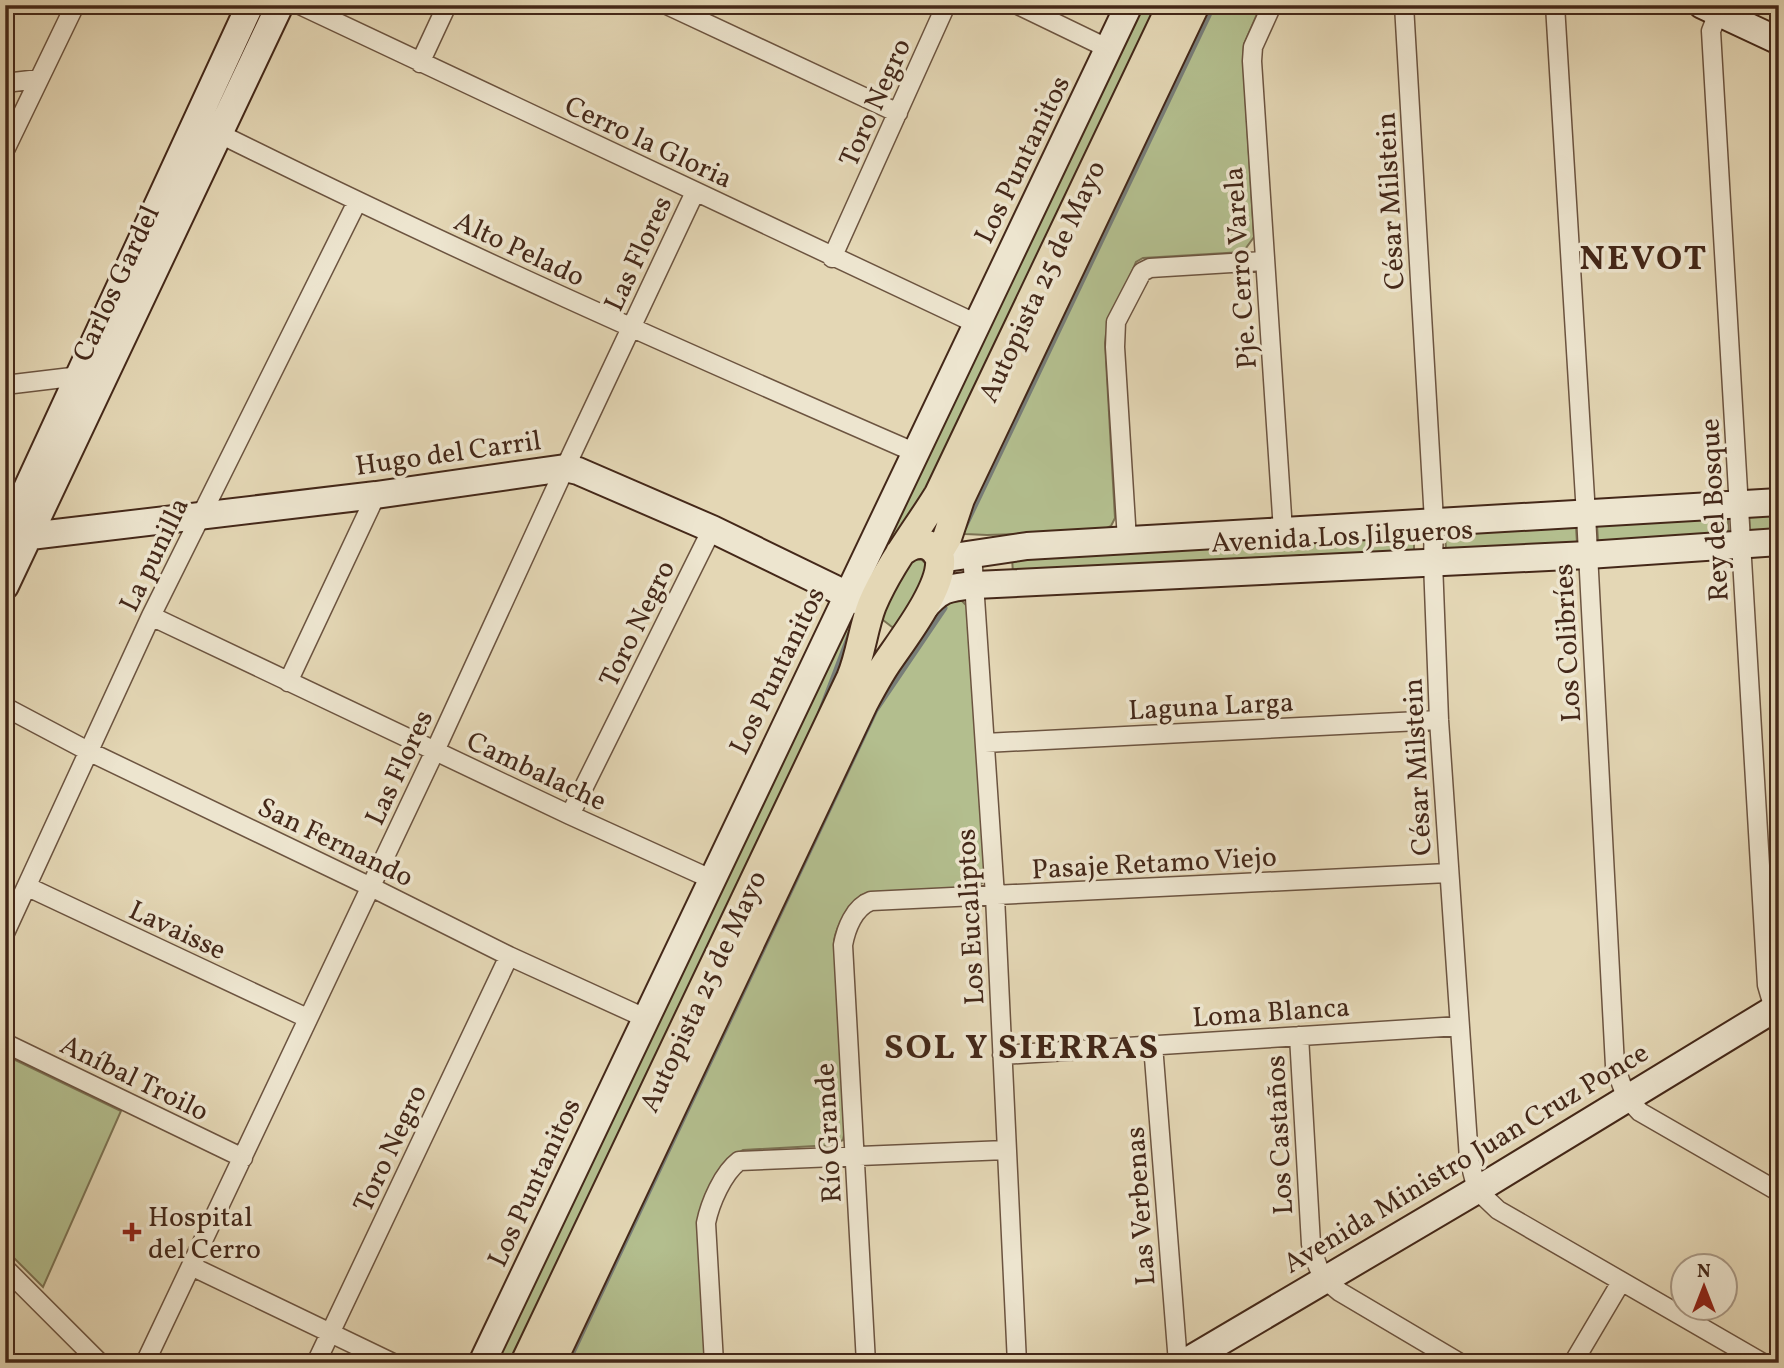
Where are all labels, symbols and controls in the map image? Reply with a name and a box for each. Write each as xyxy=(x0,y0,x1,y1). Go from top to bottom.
street label: Toro Negro xyxy=(831,33,922,173)
street label: Los Puntanitos xyxy=(966,70,1081,251)
street label: Cerro la Gloria xyxy=(558,87,738,199)
street label: César Milstein xyxy=(1367,111,1416,291)
street label: Autopista 25 de Mayo xyxy=(970,155,1116,409)
street label: Pje. Cerro Varela xyxy=(1215,166,1268,370)
street label: Las Flores xyxy=(596,190,683,318)
street label: Carlos Gardel xyxy=(64,200,171,369)
street label: Alto Pelado xyxy=(447,203,591,298)
district label: NEVOT xyxy=(1580,236,1709,284)
street label: Rey del Bosque xyxy=(1691,417,1740,602)
street label: Hugo del Carril xyxy=(353,422,544,487)
street label: La punilla xyxy=(111,491,200,619)
street label: Avenida Los Jilgueros xyxy=(1210,511,1474,564)
street label: Toro Negro xyxy=(591,554,686,694)
street label: Los Colibríes xyxy=(1545,563,1592,723)
street label: Los Puntanitos xyxy=(721,581,836,762)
street label: César Milstein xyxy=(1394,677,1443,857)
street label: Laguna Larga xyxy=(1127,684,1295,731)
street label: Las Flores xyxy=(357,704,444,832)
street label: Cambalache xyxy=(460,723,612,822)
street label: San Fernando xyxy=(250,789,419,898)
street label: Los Eucaliptos xyxy=(947,828,996,1006)
street label: Pasaje Retamo Viejo xyxy=(1031,839,1278,890)
street label: Autopista 25 de Mayo xyxy=(631,865,777,1119)
street label: Lavaisse xyxy=(122,892,232,971)
street label: Loma Blanca xyxy=(1191,989,1351,1038)
district label: SOL Y SIERRAS xyxy=(884,1025,1160,1073)
street label: Aníbal Troilo xyxy=(53,1026,215,1132)
street label: Avenida Ministro Juan Cruz Ponce xyxy=(1276,1034,1656,1284)
street label: Los Castaños xyxy=(1257,1054,1304,1216)
street label: Río Grande xyxy=(806,1062,853,1204)
street label: Toro Negro xyxy=(345,1079,438,1219)
street label: Los Puntanitos xyxy=(479,1092,591,1274)
street label: Las Verbenas xyxy=(1116,1125,1166,1287)
place label: Hospital del Cerro xyxy=(148,1199,261,1270)
marker: Hospital del Cerro xyxy=(122,1222,142,1242)
north arrow xyxy=(1668,1252,1738,1322)
text: N xyxy=(1697,1259,1711,1285)

